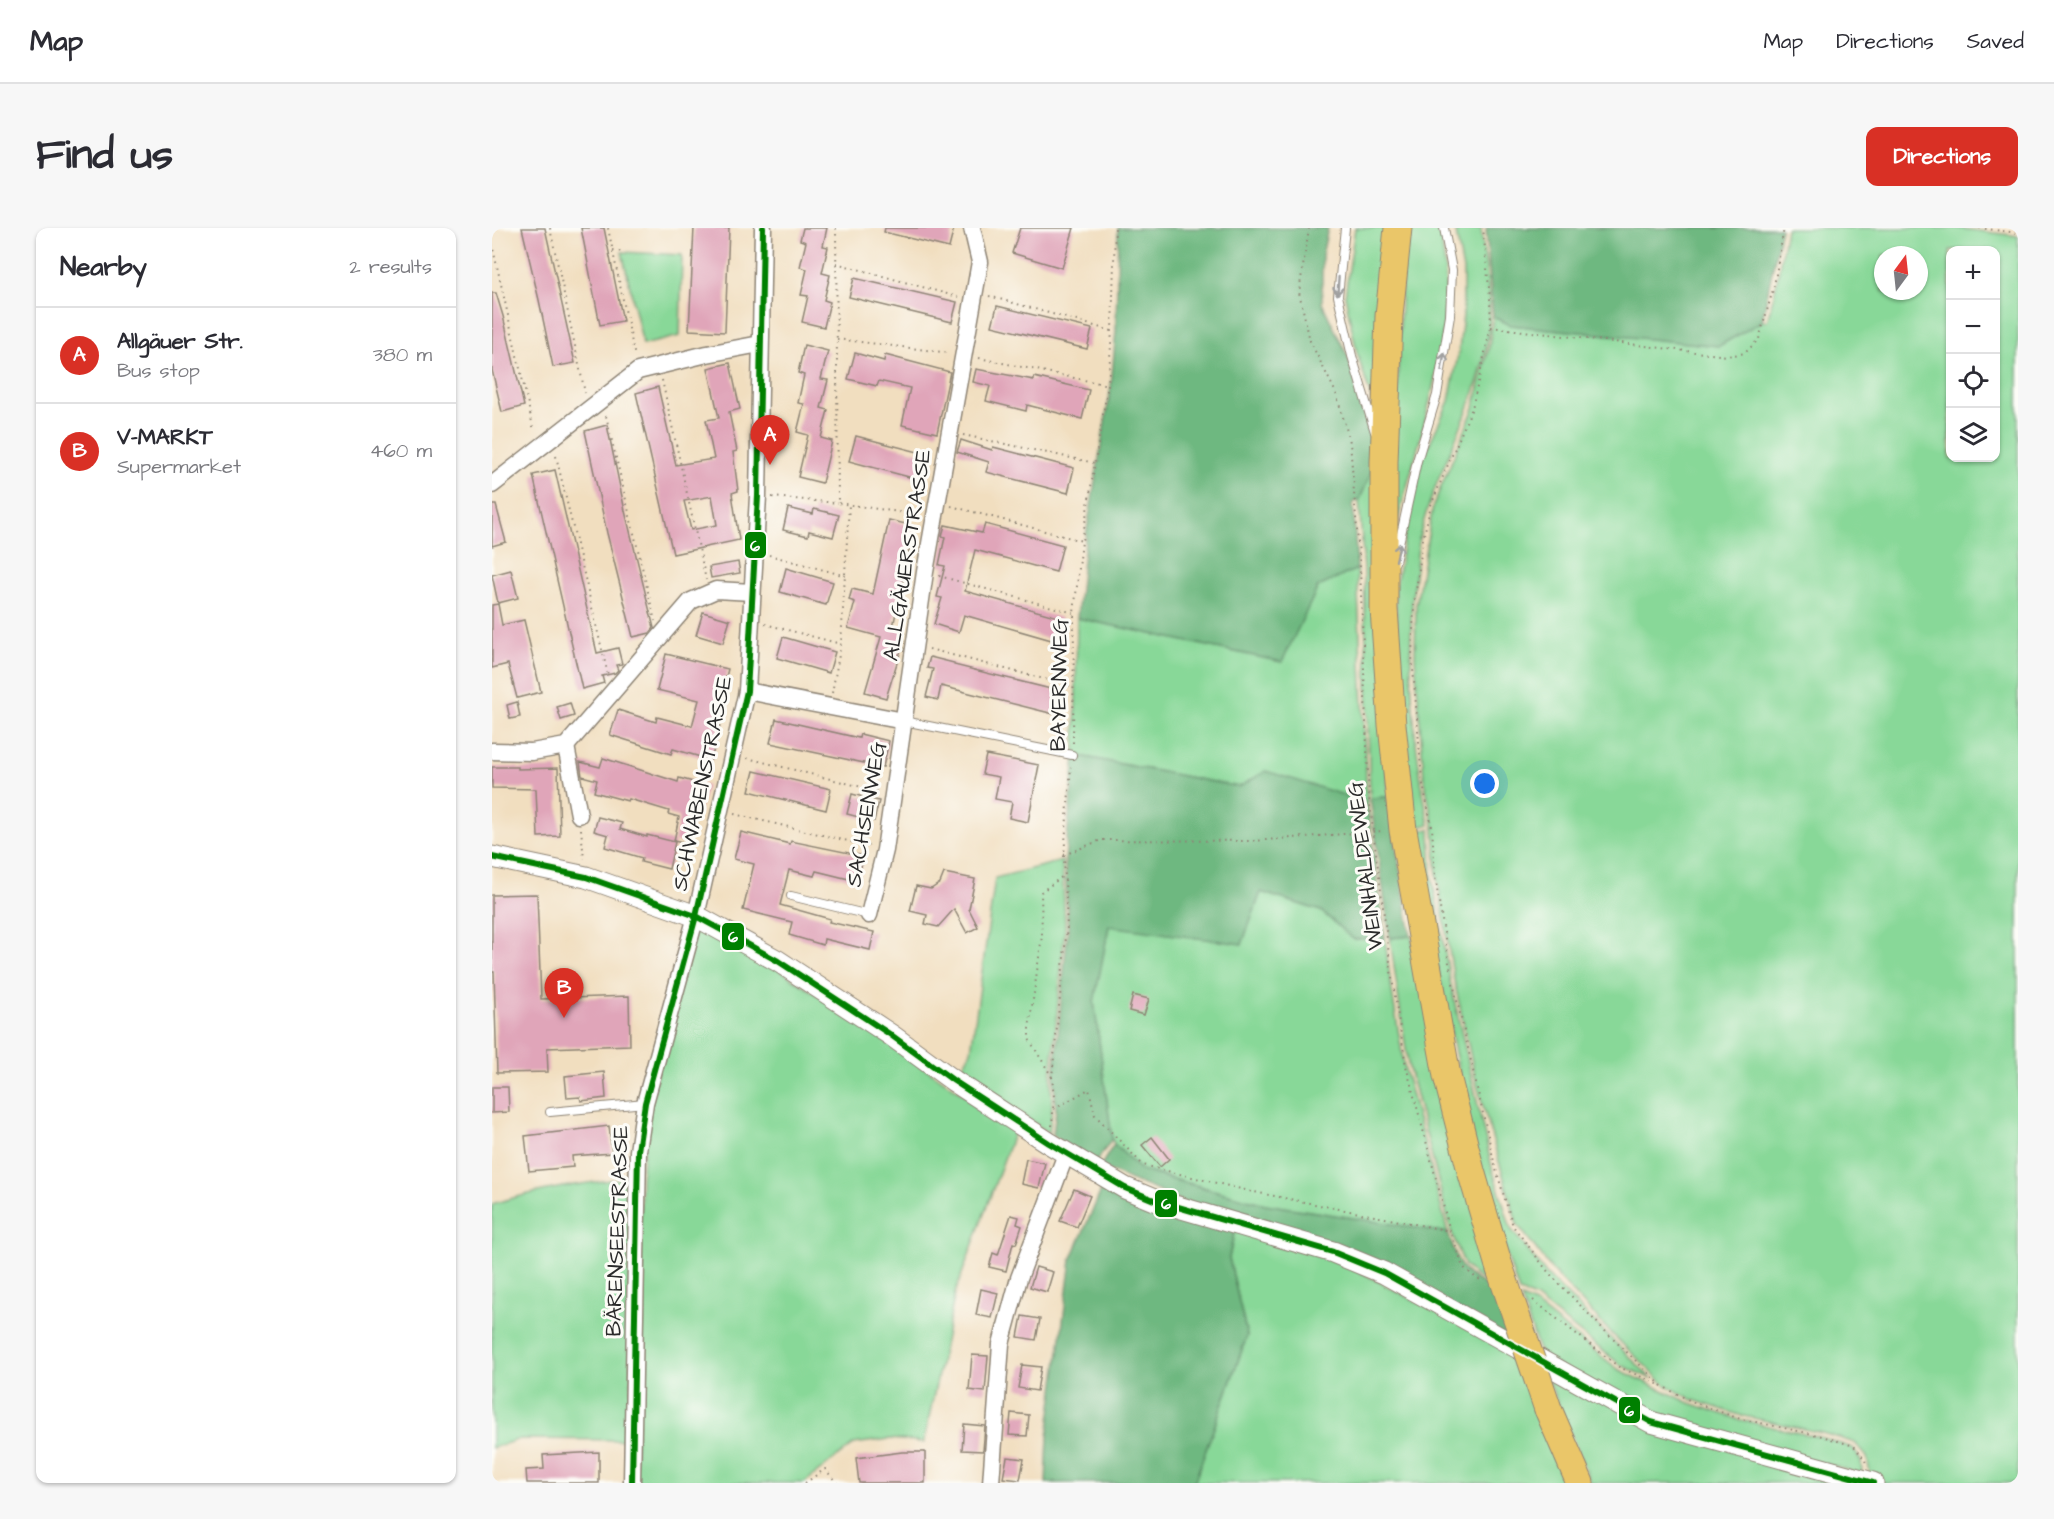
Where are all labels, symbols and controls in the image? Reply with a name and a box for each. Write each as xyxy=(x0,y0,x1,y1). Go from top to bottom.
text: Map xyxy=(30,22,83,61)
text: Map xyxy=(1763,27,1803,56)
text: Directions xyxy=(1836,27,1934,56)
text: Saved xyxy=(1967,27,2024,56)
text: Find us xyxy=(36,127,173,185)
button: Directions xyxy=(1866,127,2018,186)
north arrow xyxy=(1874,246,1928,300)
map controls xyxy=(1946,246,2000,462)
button: + xyxy=(1946,246,2000,300)
text: Nearby xyxy=(60,249,147,285)
text: 2 results xyxy=(349,253,432,281)
one-way arrow xyxy=(1333,276,1344,296)
button: − xyxy=(1946,300,2000,354)
text: Allgäuer Str. xyxy=(117,326,243,357)
text: A xyxy=(73,341,86,369)
text: 380 m xyxy=(373,341,432,369)
one-way arrow xyxy=(1438,353,1449,373)
button: locate xyxy=(1946,354,2000,408)
text: Bus stop xyxy=(117,357,200,385)
button: layers xyxy=(1946,408,2000,462)
pin: A xyxy=(750,416,790,465)
text: V-MARKT xyxy=(117,422,213,453)
text: B xyxy=(72,437,87,465)
text: 460 m xyxy=(370,437,432,465)
street label: ALLGÄUERSTRASSE xyxy=(875,447,940,663)
text: Supermarket xyxy=(117,453,241,481)
line badge: 6 xyxy=(744,531,767,559)
text: 6 xyxy=(750,535,760,557)
one-way arrow xyxy=(1392,542,1404,561)
street label: BAYERNWEG xyxy=(1043,618,1076,752)
street label: SCHWABENSTRASSE xyxy=(665,673,740,894)
street label: SACHSENWEG xyxy=(838,739,895,889)
your location xyxy=(1470,769,1499,798)
street label: WEINHALDEWEG xyxy=(1340,780,1391,952)
line badge: 6 xyxy=(721,922,745,951)
text: 6 xyxy=(728,926,738,948)
pin: B xyxy=(544,968,584,1018)
street label: BÄRENSEESTRASSE xyxy=(598,1125,637,1337)
line badge: 6 xyxy=(1154,1189,1178,1218)
text: 6 xyxy=(1161,1193,1171,1215)
line badge: 6 xyxy=(1618,1396,1641,1424)
text: 6 xyxy=(1624,1400,1634,1422)

